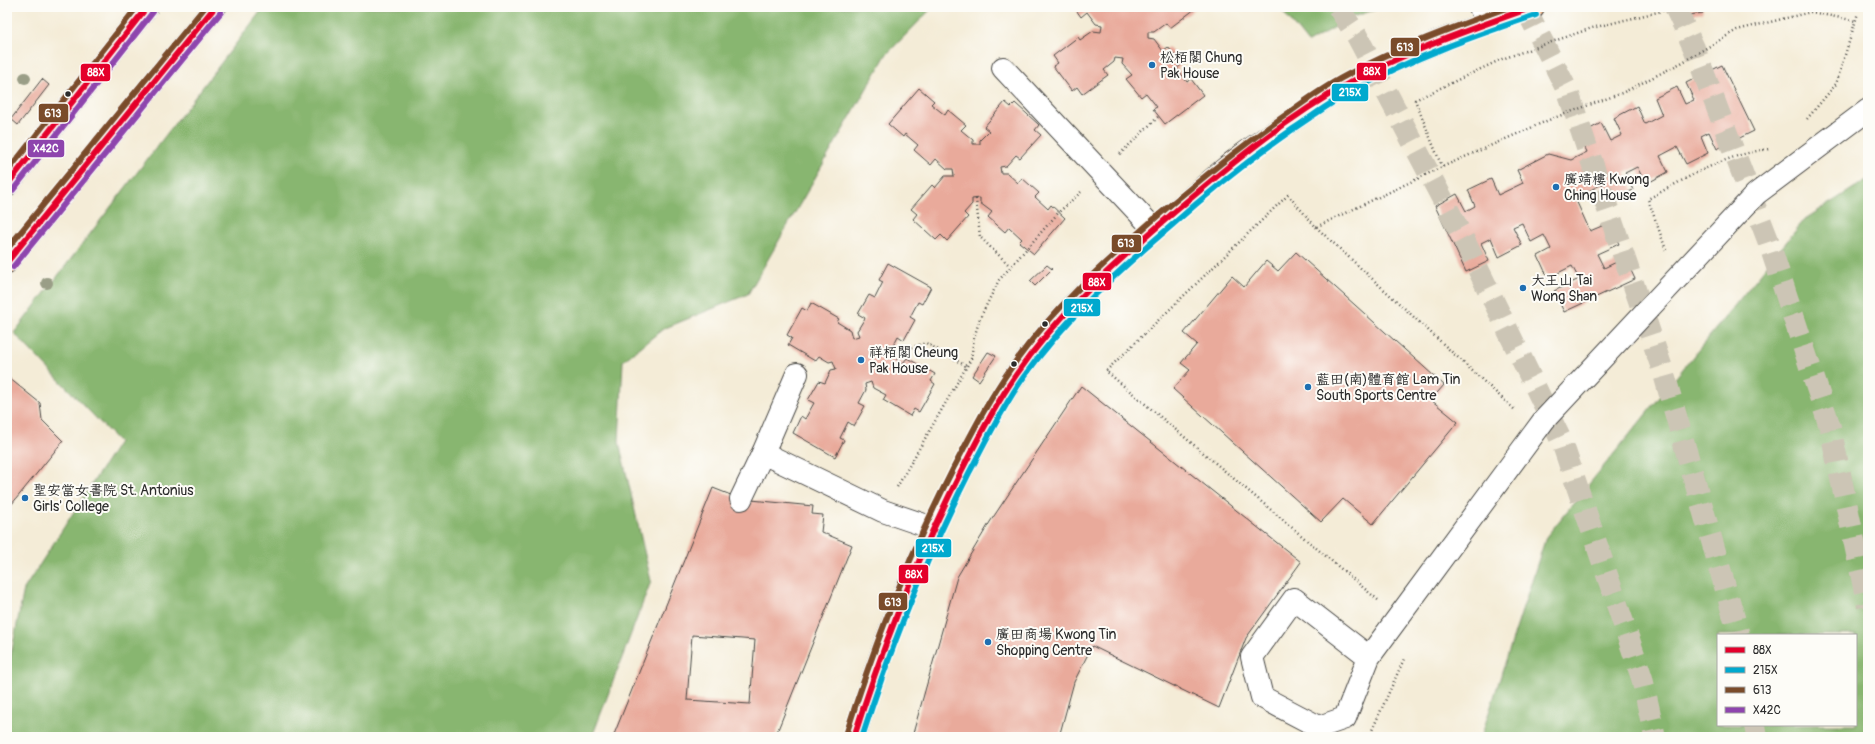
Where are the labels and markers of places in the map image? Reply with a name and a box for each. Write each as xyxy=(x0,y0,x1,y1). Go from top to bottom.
place label: 松栢閣 Chung Pak House xyxy=(1160,49,1242,82)
marker: 松栢閣 Chung Pak House xyxy=(1147,60,1157,70)
unlabelled marker xyxy=(63,89,73,99)
place label: 廣靖樓 Kwong Ching House xyxy=(1564,171,1649,204)
marker: 廣靖樓 Kwong Ching House xyxy=(1551,182,1561,192)
place label: 大王山 Tai Wong Shan xyxy=(1531,272,1597,305)
marker: 大王山 Tai Wong Shan xyxy=(1518,283,1528,293)
unlabelled marker xyxy=(1040,319,1050,329)
place label: 祥栢閣 Cheung Pak House xyxy=(869,344,958,377)
marker: 祥栢閣 Cheung Pak House xyxy=(856,355,866,365)
unlabelled marker xyxy=(1009,359,1019,369)
place label: 藍田(南)體育館 Lam Tin South Sports Centre xyxy=(1316,371,1460,404)
marker: 藍田(南)體育館 Lam Tin South Sports Centre xyxy=(1303,382,1313,392)
place label: 聖安當女書院 St. Antonius Girls' College xyxy=(33,482,194,515)
marker: 聖安當女書院 St. Antonius Girls' College xyxy=(20,493,30,503)
place label: 廣田商場 Kwong Tin Shopping Centre xyxy=(996,626,1116,659)
marker: 廣田商場 Kwong Tin Shopping Centre xyxy=(983,637,993,647)

